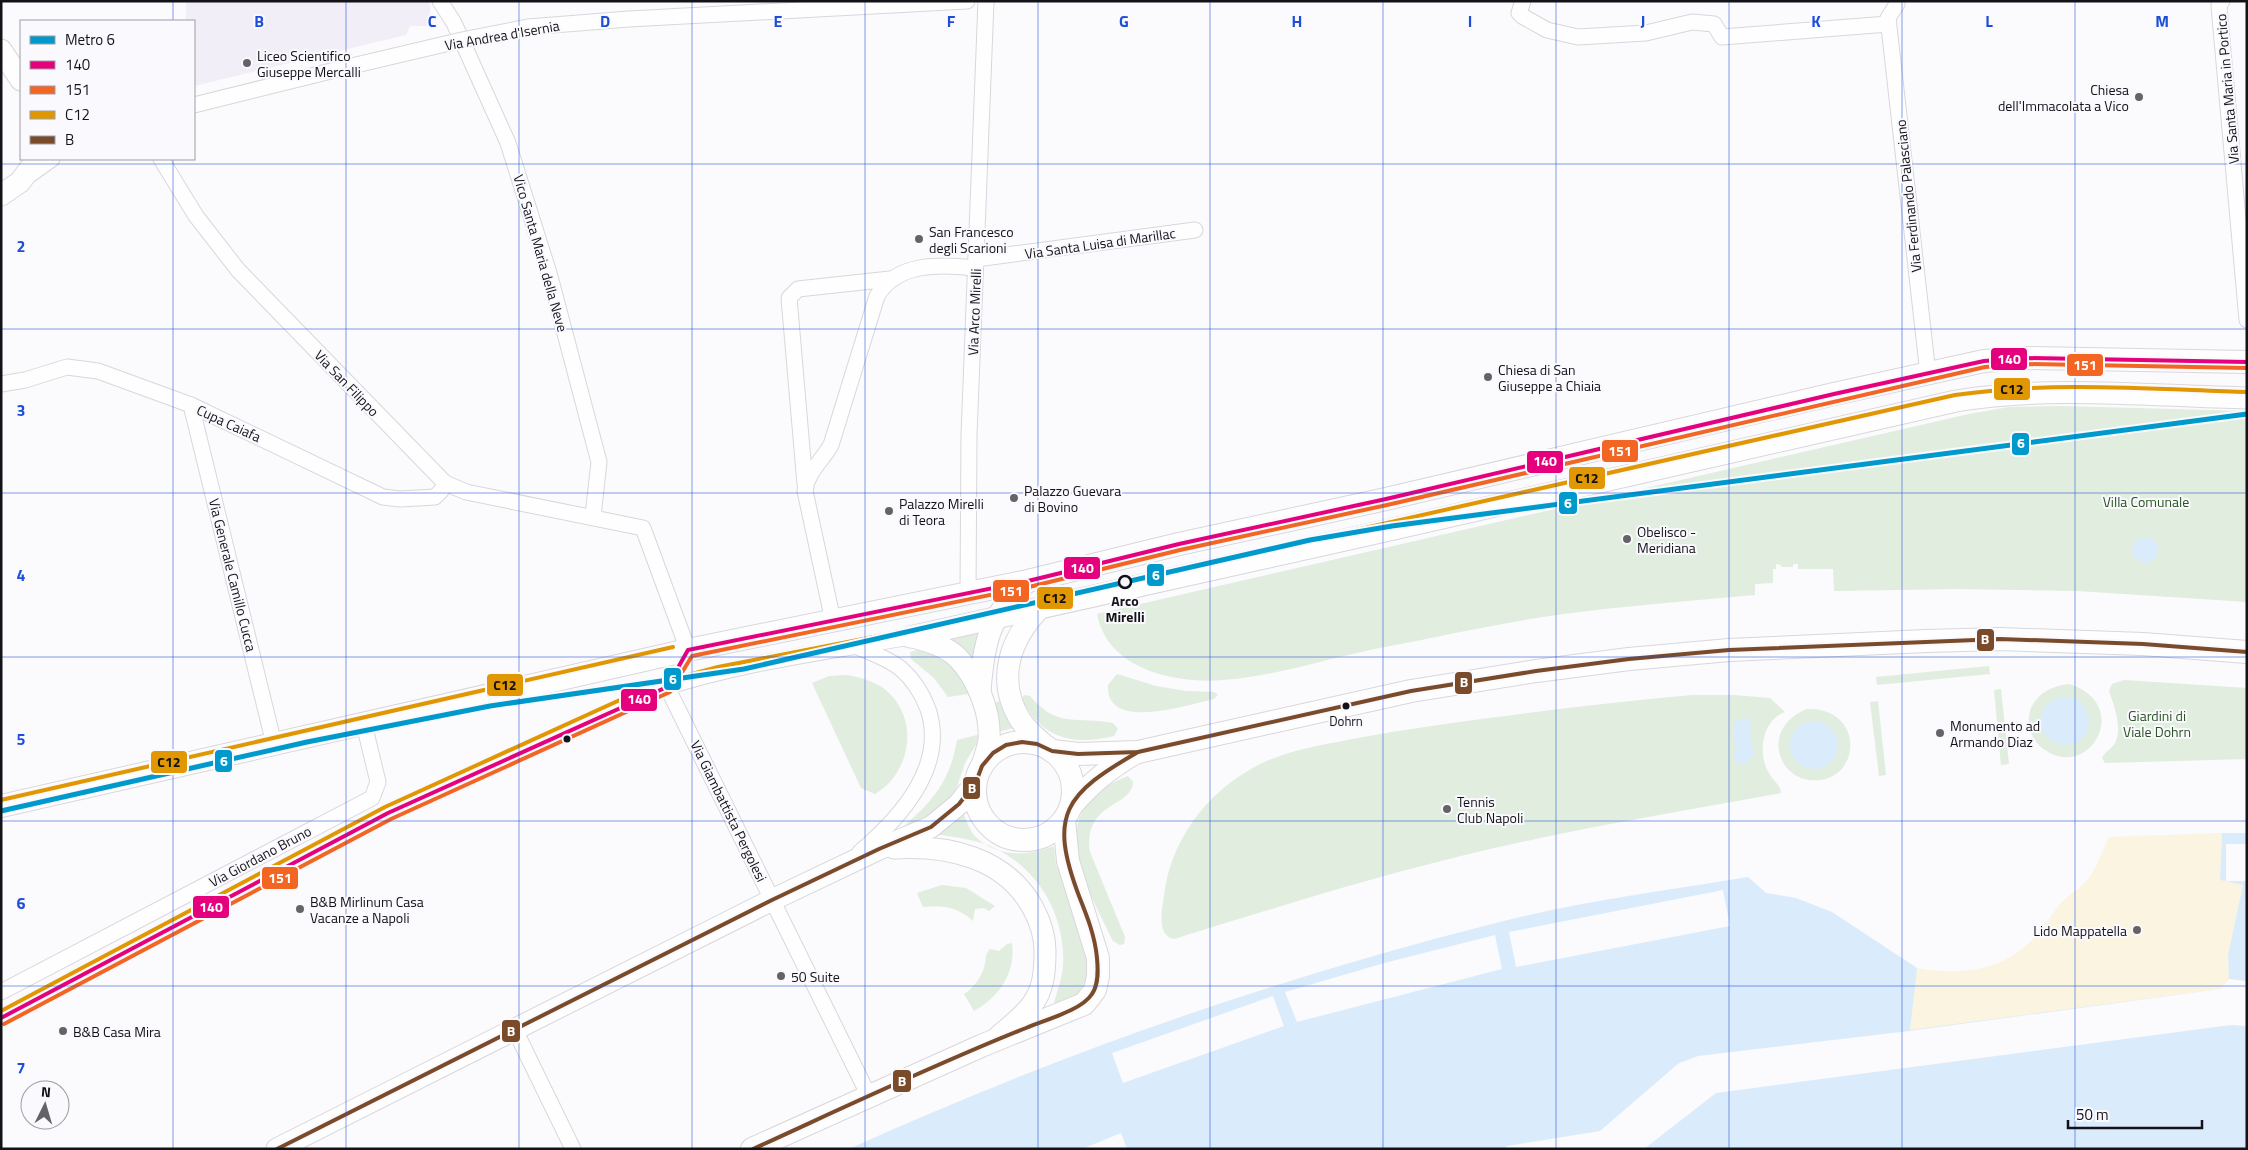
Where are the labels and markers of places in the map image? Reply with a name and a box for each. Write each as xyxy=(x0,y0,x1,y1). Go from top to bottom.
place label: Liceo Scientifico Giuseppe Mercalli xyxy=(257,45,361,82)
marker: Liceo Scientifico Giuseppe Mercalli xyxy=(241,57,253,69)
place label: Chiesa dell'Immacolata a Vico xyxy=(1998,79,2129,116)
marker: Chiesa dell'Immacolata a Vico xyxy=(2133,91,2145,103)
place label: San Francesco degli Scarioni xyxy=(929,221,1014,258)
marker: San Francesco degli Scarioni xyxy=(913,233,925,245)
place label: Chiesa di San Giuseppe a Chiaia xyxy=(1498,359,1601,396)
marker: Chiesa di San Giuseppe a Chiaia xyxy=(1482,371,1494,383)
place label: Palazzo Guevara di Bovino xyxy=(1024,480,1121,517)
marker: Palazzo Guevara di Bovino xyxy=(1008,492,1020,504)
place label: Palazzo Mirelli di Teora xyxy=(899,493,984,530)
marker: Palazzo Mirelli di Teora xyxy=(883,505,895,517)
place label: Obelisco - Meridiana xyxy=(1637,521,1696,558)
marker: Obelisco - Meridiana xyxy=(1621,533,1633,545)
marker: Arco Mirelli xyxy=(1118,575,1132,589)
place label: Arco Mirelli xyxy=(1105,590,1145,627)
marker: Dohrn xyxy=(1341,701,1351,711)
place label: Dohrn xyxy=(1329,711,1363,731)
place label: Monumento ad Armando Diaz xyxy=(1950,715,2040,752)
marker: Monumento ad Armando Diaz xyxy=(1934,727,1946,739)
unlabelled marker xyxy=(562,734,572,744)
place label: Tennis Club Napoli xyxy=(1457,791,1523,828)
marker: Tennis Club Napoli xyxy=(1441,803,1453,815)
place label: B&B Mirlinum Casa Vacanze a Napoli xyxy=(310,891,424,928)
marker: B&B Mirlinum Casa Vacanze a Napoli xyxy=(294,903,306,915)
place label: Lido Mappatella xyxy=(2033,920,2127,941)
marker: Lido Mappatella xyxy=(2131,924,2143,936)
place label: 50 Suite xyxy=(791,966,840,987)
marker: 50 Suite xyxy=(775,970,787,982)
place label: B&B Casa Mira xyxy=(73,1021,161,1042)
marker: B&B Casa Mira xyxy=(57,1025,69,1037)

